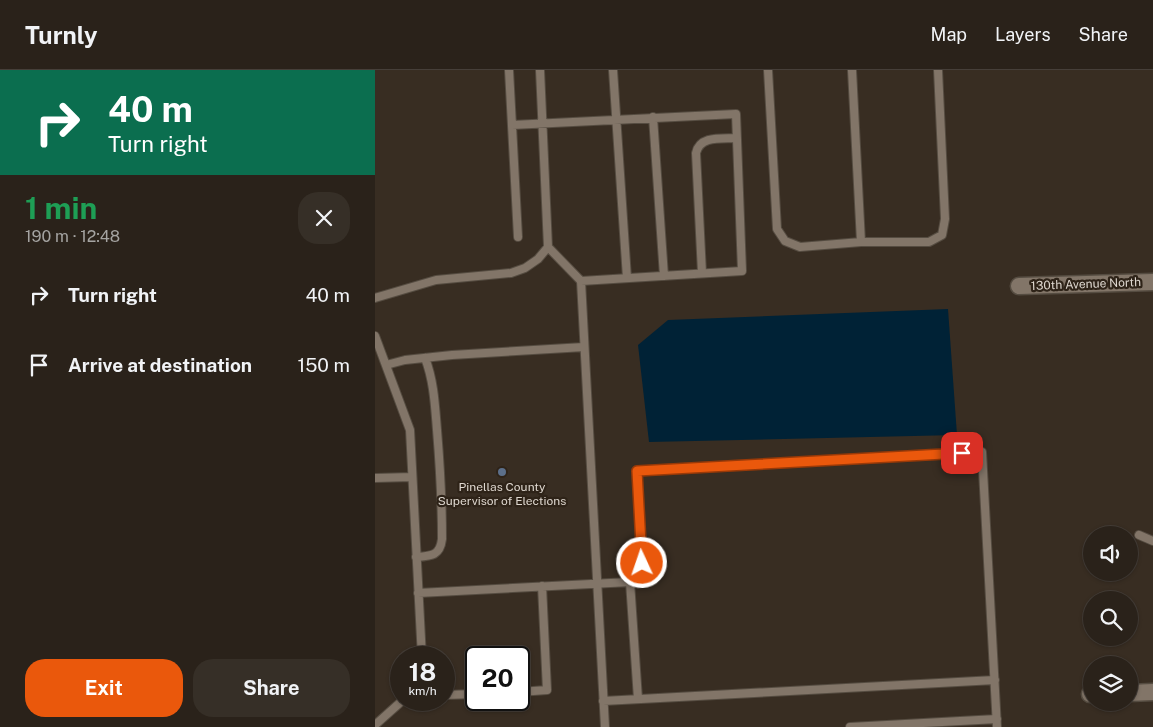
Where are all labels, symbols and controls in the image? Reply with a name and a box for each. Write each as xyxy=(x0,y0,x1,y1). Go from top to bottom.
text: Turnly xyxy=(25,21,98,49)
text: Map xyxy=(931,24,967,45)
text: Layers xyxy=(995,24,1051,45)
text: Share xyxy=(1079,24,1128,45)
text: 40 m xyxy=(108,89,193,130)
icon: right xyxy=(25,90,90,155)
text: Turn right xyxy=(108,131,208,157)
text: 1 min xyxy=(25,190,97,226)
button: close xyxy=(298,192,350,244)
text: 190 m · 12:48 xyxy=(25,227,120,246)
street label: 130th Avenue North xyxy=(1031,275,1141,293)
icon: right xyxy=(25,281,53,309)
text: Turn right xyxy=(68,284,157,306)
text: 40 m xyxy=(305,284,350,306)
icon: arrive xyxy=(25,351,53,379)
text: Arrive at destination xyxy=(68,354,252,376)
text: 150 m xyxy=(297,354,350,376)
pin xyxy=(941,432,983,474)
icon: arrive xyxy=(948,439,976,467)
marker: Pinellas County Supervisor of Elections xyxy=(496,466,508,478)
place label: Pinellas County Supervisor of Elections xyxy=(438,480,566,508)
map controls xyxy=(1083,526,1138,711)
button: sound xyxy=(1083,526,1138,581)
position arrow xyxy=(615,536,667,588)
button: search xyxy=(1083,591,1138,646)
speed limit sign: 20 xyxy=(465,646,530,711)
button: layers xyxy=(1083,656,1138,711)
text: 18 xyxy=(409,657,436,687)
button: Exit xyxy=(25,659,183,717)
button: Share xyxy=(193,659,350,717)
text: km/h xyxy=(408,684,437,698)

